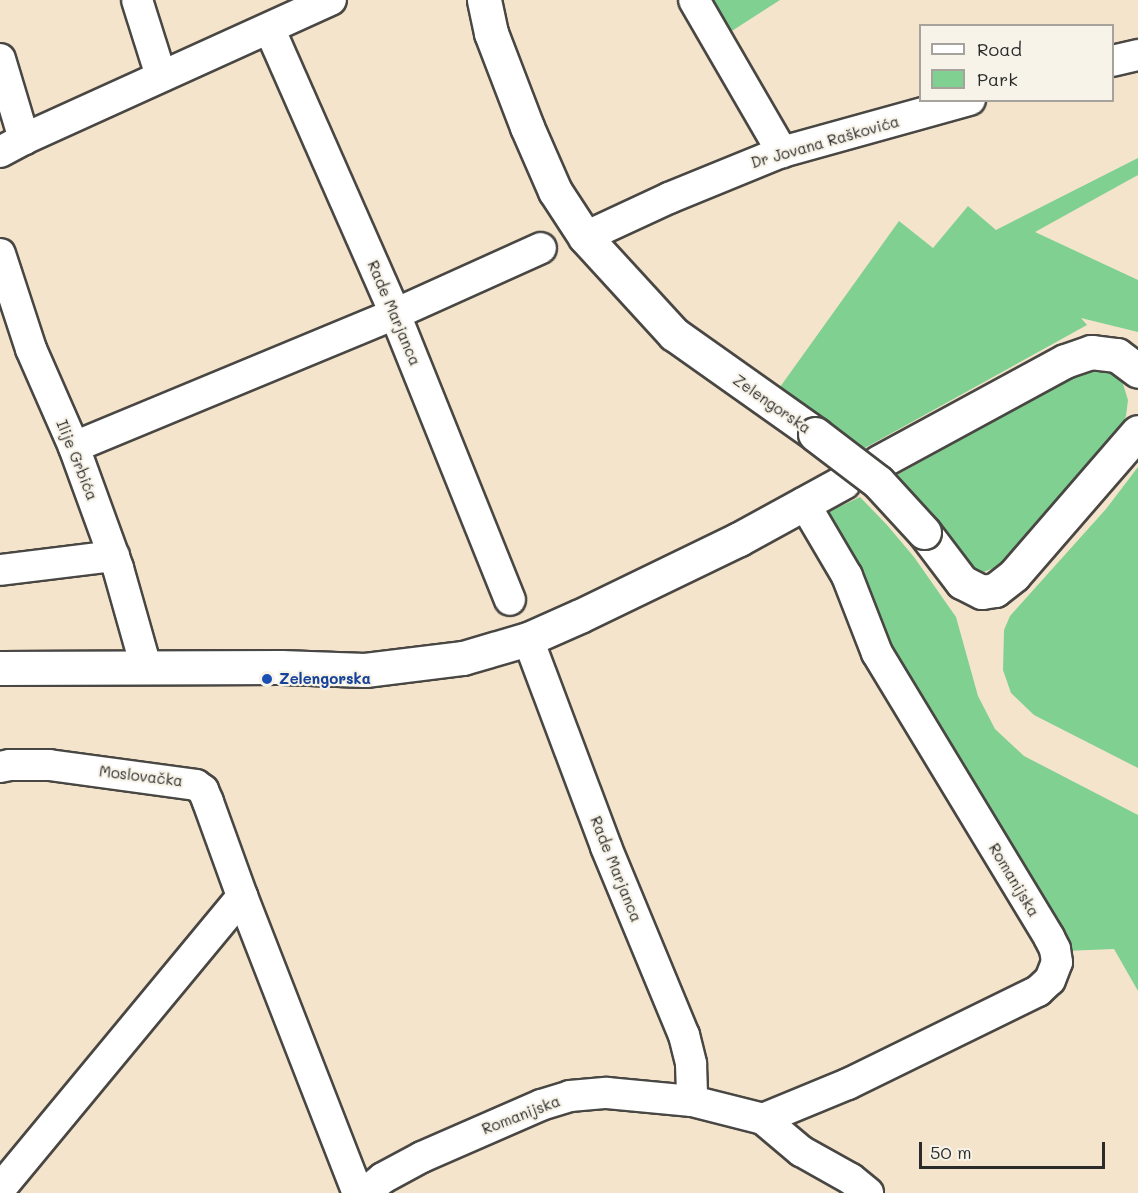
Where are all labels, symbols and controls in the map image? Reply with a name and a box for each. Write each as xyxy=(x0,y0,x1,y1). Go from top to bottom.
legend xyxy=(919,24,1114,102)
text: Road xyxy=(977,37,1022,61)
text: Park xyxy=(977,67,1018,91)
street label: Dr Jovana Raškovića xyxy=(749,112,901,172)
street label: Rade Marjanca xyxy=(364,258,424,368)
street label: Zelengorska xyxy=(730,371,814,437)
street label: Ilije Grbića xyxy=(53,417,101,503)
place label: Zelengorska xyxy=(279,670,371,688)
marker: Zelengorska xyxy=(260,672,274,686)
street label: Moslovačka xyxy=(98,762,184,790)
street label: Rade Marjanca xyxy=(587,814,645,924)
street label: Romanijska xyxy=(985,840,1043,920)
street label: Romanijska xyxy=(479,1092,563,1138)
scale bar xyxy=(922,1130,1108,1168)
text: 50 m xyxy=(930,1140,972,1164)

